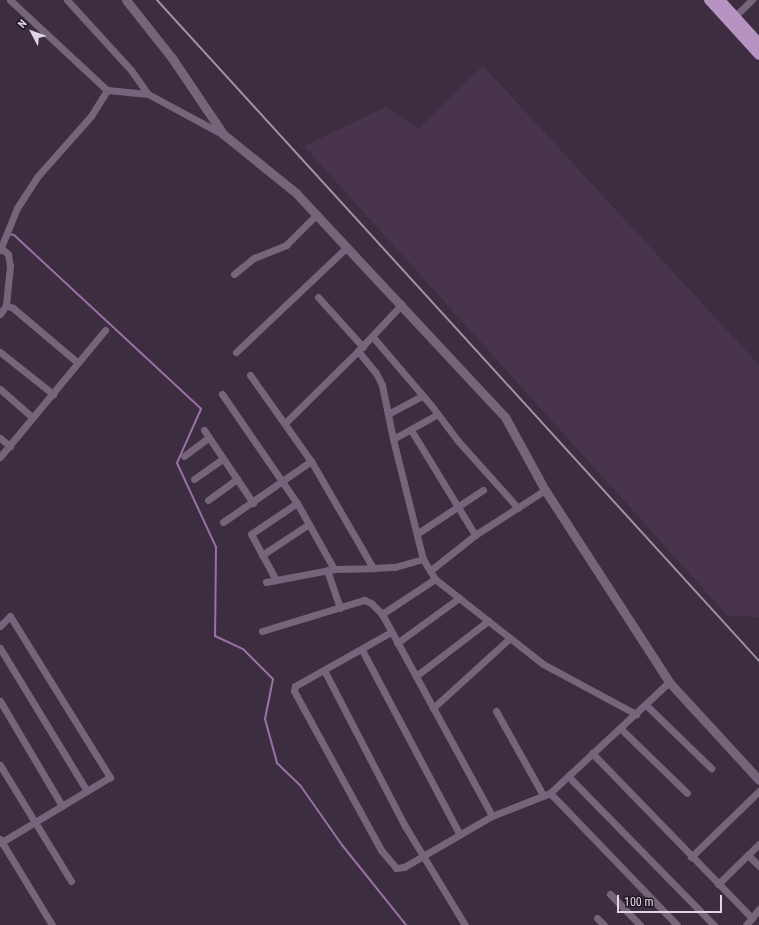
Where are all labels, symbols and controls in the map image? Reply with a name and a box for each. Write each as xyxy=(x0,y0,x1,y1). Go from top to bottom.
north arrow xyxy=(12,12,52,52)
text: N xyxy=(15,17,30,31)
scale bar xyxy=(619,887,724,913)
text: 100 m xyxy=(624,895,654,909)

